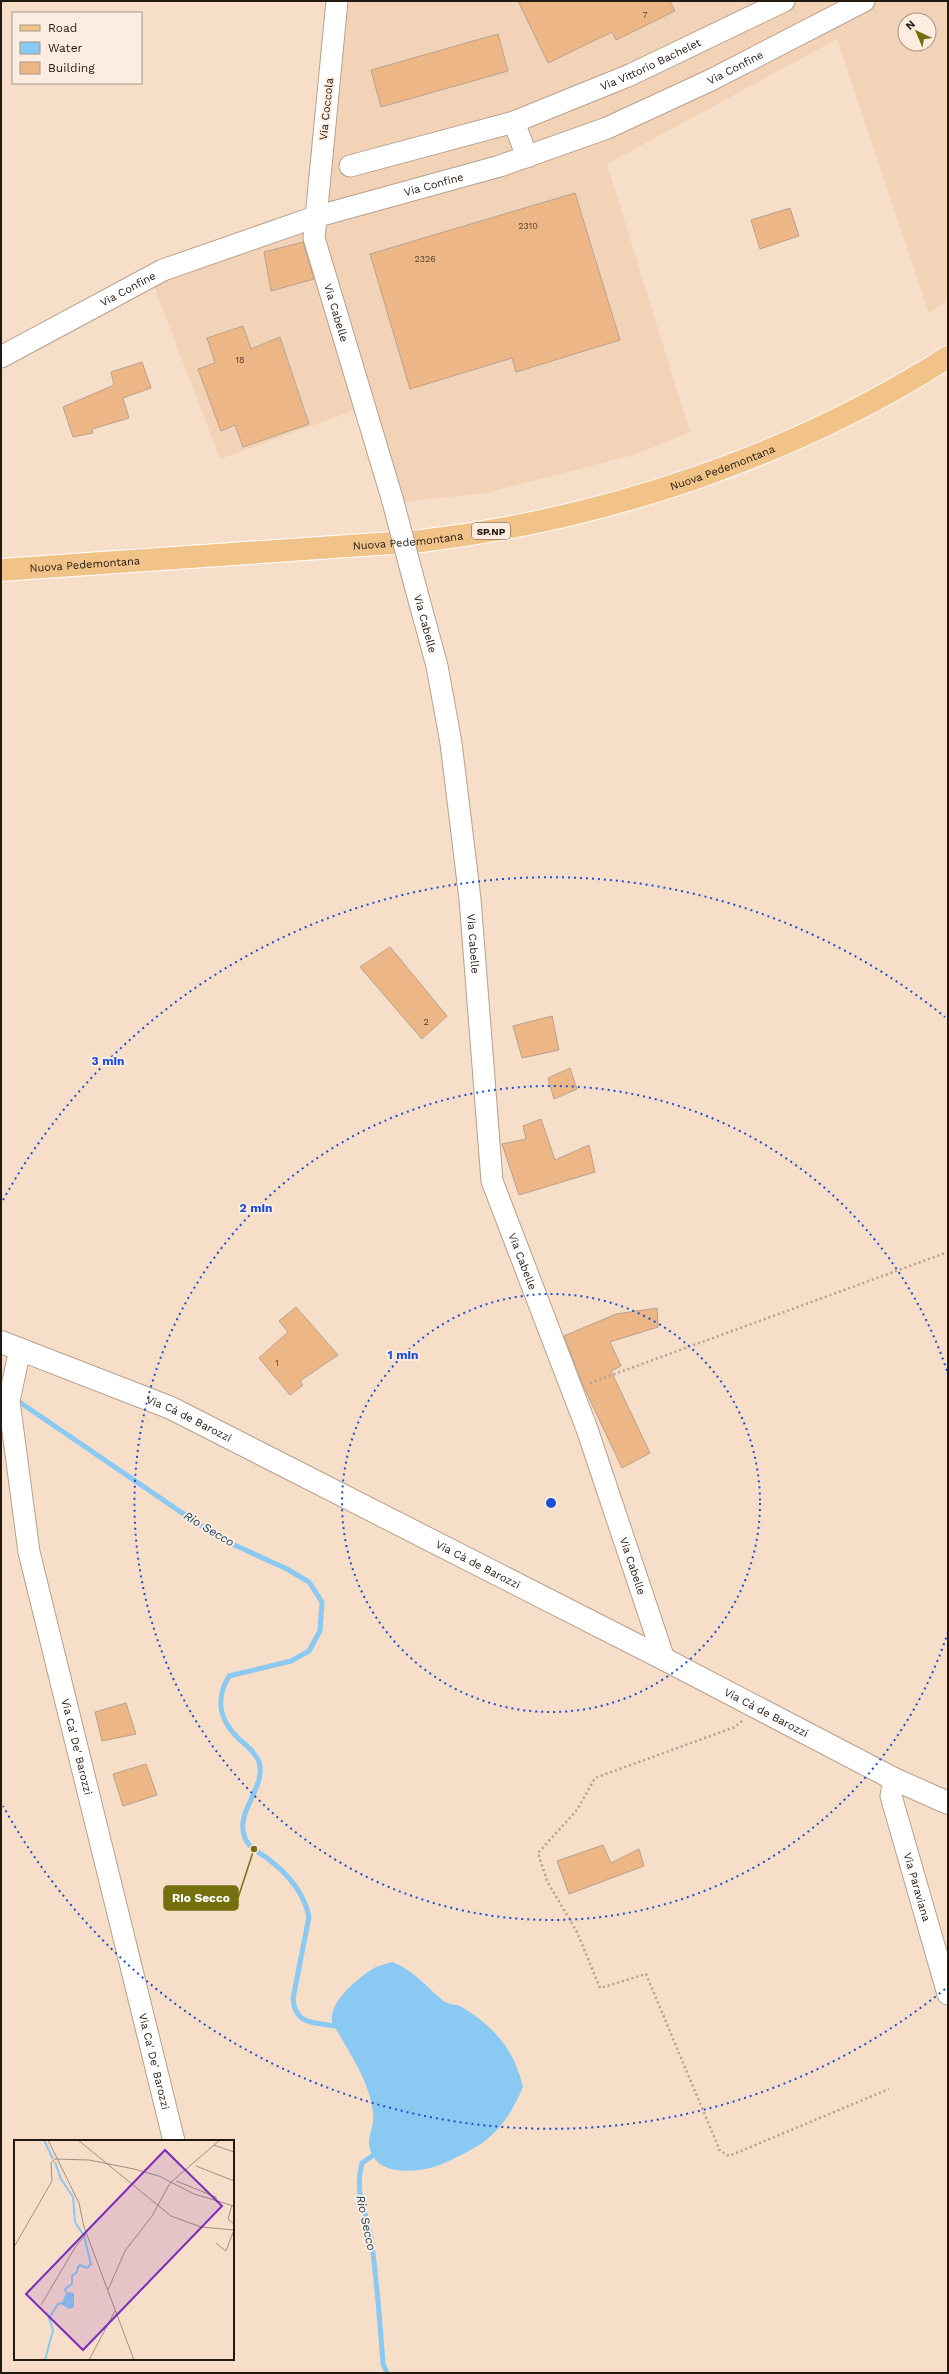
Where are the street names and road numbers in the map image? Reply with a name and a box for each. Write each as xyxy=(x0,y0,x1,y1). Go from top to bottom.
street label: Via Vittorio Bachelet xyxy=(598,36,703,93)
street label: Via Confine xyxy=(705,48,765,88)
street label: Via Coccola xyxy=(317,77,336,141)
street label: Via Confine xyxy=(403,170,465,199)
street label: Via Confine xyxy=(98,269,158,310)
street label: Via Cabelle xyxy=(321,282,351,343)
street label: Nuova Pedemontana xyxy=(669,442,777,493)
road number: SP.NP xyxy=(472,523,510,539)
street label: Nuova Pedemontana xyxy=(352,529,464,553)
street label: Nuova Pedemontana xyxy=(29,554,141,575)
street label: Via Cabelle xyxy=(411,593,439,655)
street label: Via Cabelle xyxy=(464,913,482,974)
street label: Via Cabelle xyxy=(505,1231,539,1292)
street label: Via Cà de Barozzi xyxy=(144,1393,234,1445)
street label: Via Cabelle xyxy=(617,1536,648,1597)
street label: Via Cà de Barozzi xyxy=(433,1538,522,1592)
street label: Via Cà de Barozzi xyxy=(722,1686,810,1740)
street label: Via Ca' De' Barozzi xyxy=(58,1697,95,1796)
street label: Via Paraviana xyxy=(901,1851,933,1923)
street label: Via Ca' De' Barozzi xyxy=(136,2012,172,2111)

